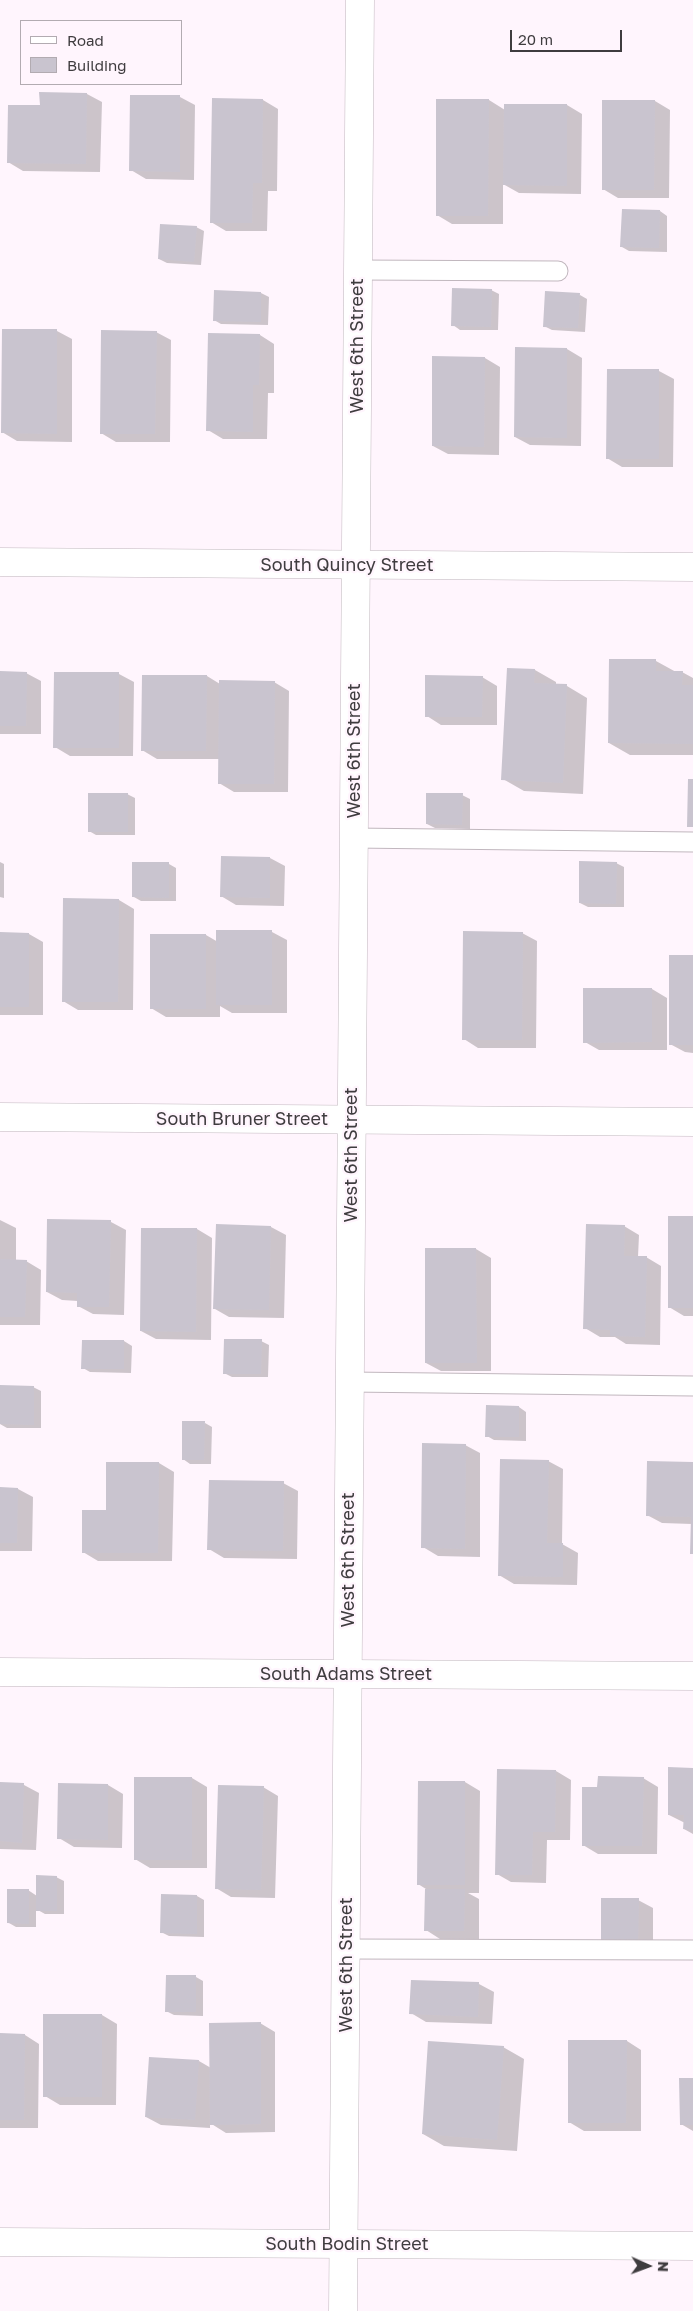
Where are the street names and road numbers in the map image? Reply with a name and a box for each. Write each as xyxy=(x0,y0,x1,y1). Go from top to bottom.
street label: West 6th Street xyxy=(346,278,368,414)
street label: South Quincy Street xyxy=(260,554,434,576)
street label: West 6th Street xyxy=(343,683,365,819)
street label: West 6th Street xyxy=(340,1087,362,1223)
street label: South Bruner Street xyxy=(156,1108,328,1130)
street label: West 6th Street xyxy=(337,1492,359,1628)
street label: South Adams Street xyxy=(260,1663,432,1685)
street label: West 6th Street xyxy=(335,1897,357,2033)
street label: South Bodin Street xyxy=(265,2233,429,2255)

